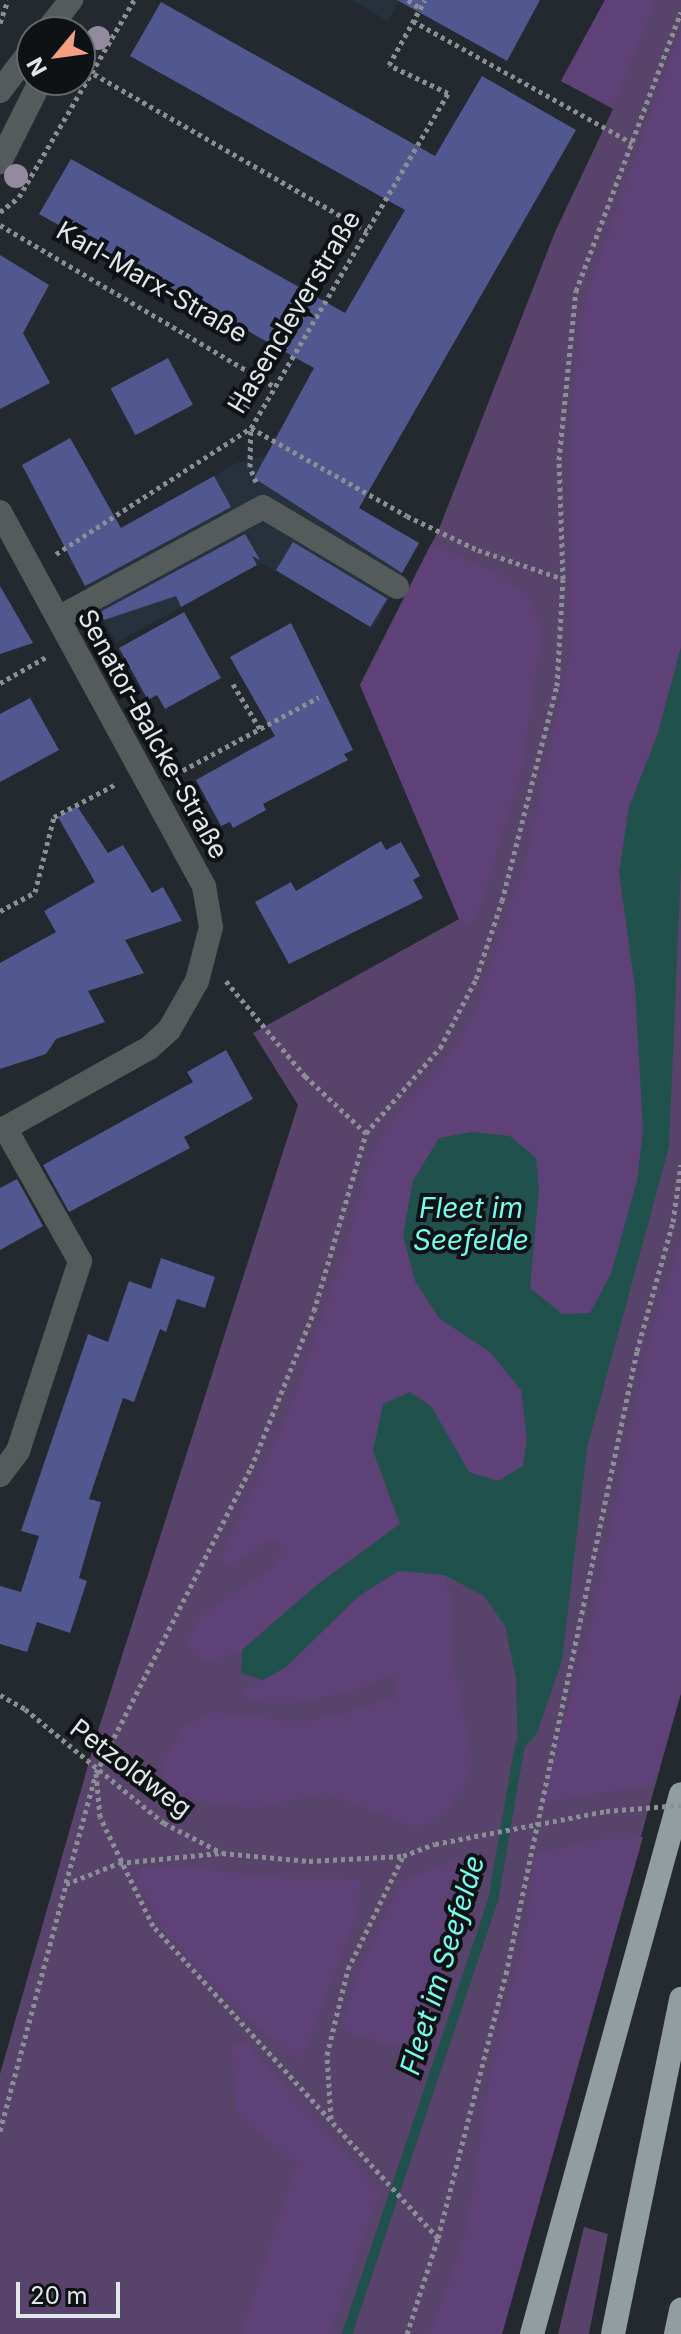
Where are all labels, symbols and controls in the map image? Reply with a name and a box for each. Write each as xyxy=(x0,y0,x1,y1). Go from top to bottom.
north arrow xyxy=(16,16,96,96)
text: N xyxy=(21,53,52,80)
street label: Hasencleverstraße xyxy=(221,205,367,419)
street label: Karl-Marx-Straße xyxy=(51,215,253,349)
street label: Senator-Balcke-Straße xyxy=(71,604,235,864)
water label: Fleet im Seefelde xyxy=(413,1191,529,1257)
street label: Petzoldweg xyxy=(64,1712,198,1824)
water label: Fleet im Seefelde xyxy=(393,1851,491,2079)
scale bar xyxy=(20,2266,124,2316)
text: 20 m xyxy=(30,2281,88,2310)

